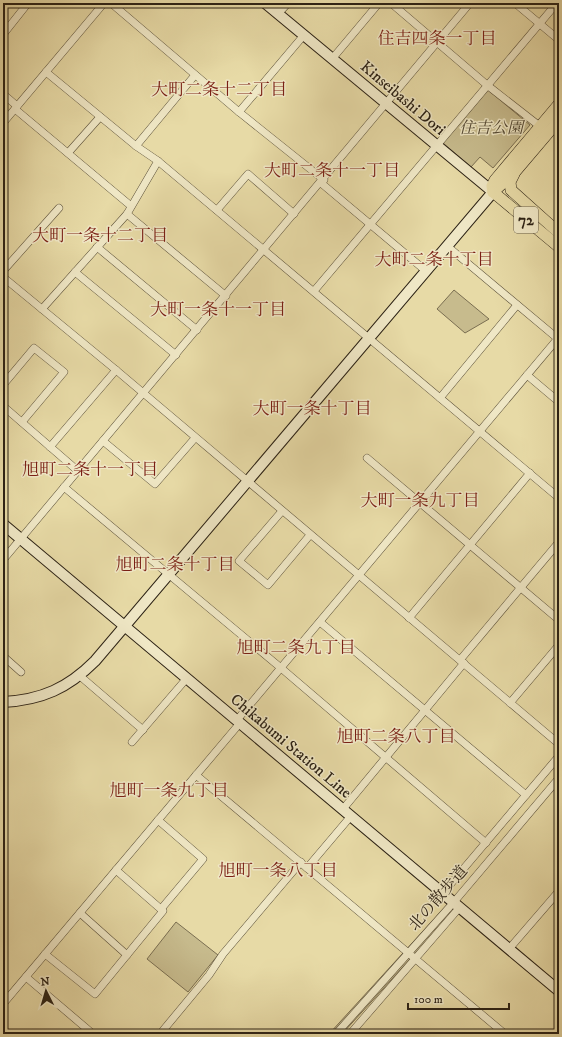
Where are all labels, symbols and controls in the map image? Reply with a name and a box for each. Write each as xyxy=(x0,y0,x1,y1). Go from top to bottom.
district label: 住吉四条一丁目 xyxy=(378,28,497,50)
street label: Kinseibashi Dori xyxy=(356,57,450,139)
district label: 大町二条十二丁目 xyxy=(151,79,287,101)
park label: 住吉公園 xyxy=(459,118,526,138)
district label: 大町二条十一丁目 xyxy=(264,160,400,182)
road number: 72 xyxy=(514,207,538,233)
district label: 大町一条十二丁目 xyxy=(32,225,168,247)
district label: 大町二条十丁目 xyxy=(375,249,494,271)
district label: 大町一条十一丁目 xyxy=(150,299,286,321)
district label: 大町一条十丁目 xyxy=(253,398,372,420)
district label: 旭町二条十一丁目 xyxy=(22,459,158,481)
district label: 大町一条九丁目 xyxy=(361,490,480,512)
district label: 旭町二条十丁目 xyxy=(116,554,235,576)
district label: 旭町二条九丁目 xyxy=(237,637,356,659)
street label: Chikabumi Station Line xyxy=(226,689,356,803)
district label: 旭町二条八丁目 xyxy=(337,726,456,748)
district label: 旭町一条九丁目 xyxy=(110,780,229,802)
district label: 旭町一条八丁目 xyxy=(219,860,338,882)
street label: 北の散歩道 xyxy=(404,861,472,935)
north arrow xyxy=(26,971,66,1011)
text: N xyxy=(40,975,50,989)
scale bar xyxy=(408,985,509,1011)
text: 100 m xyxy=(414,992,443,1007)

